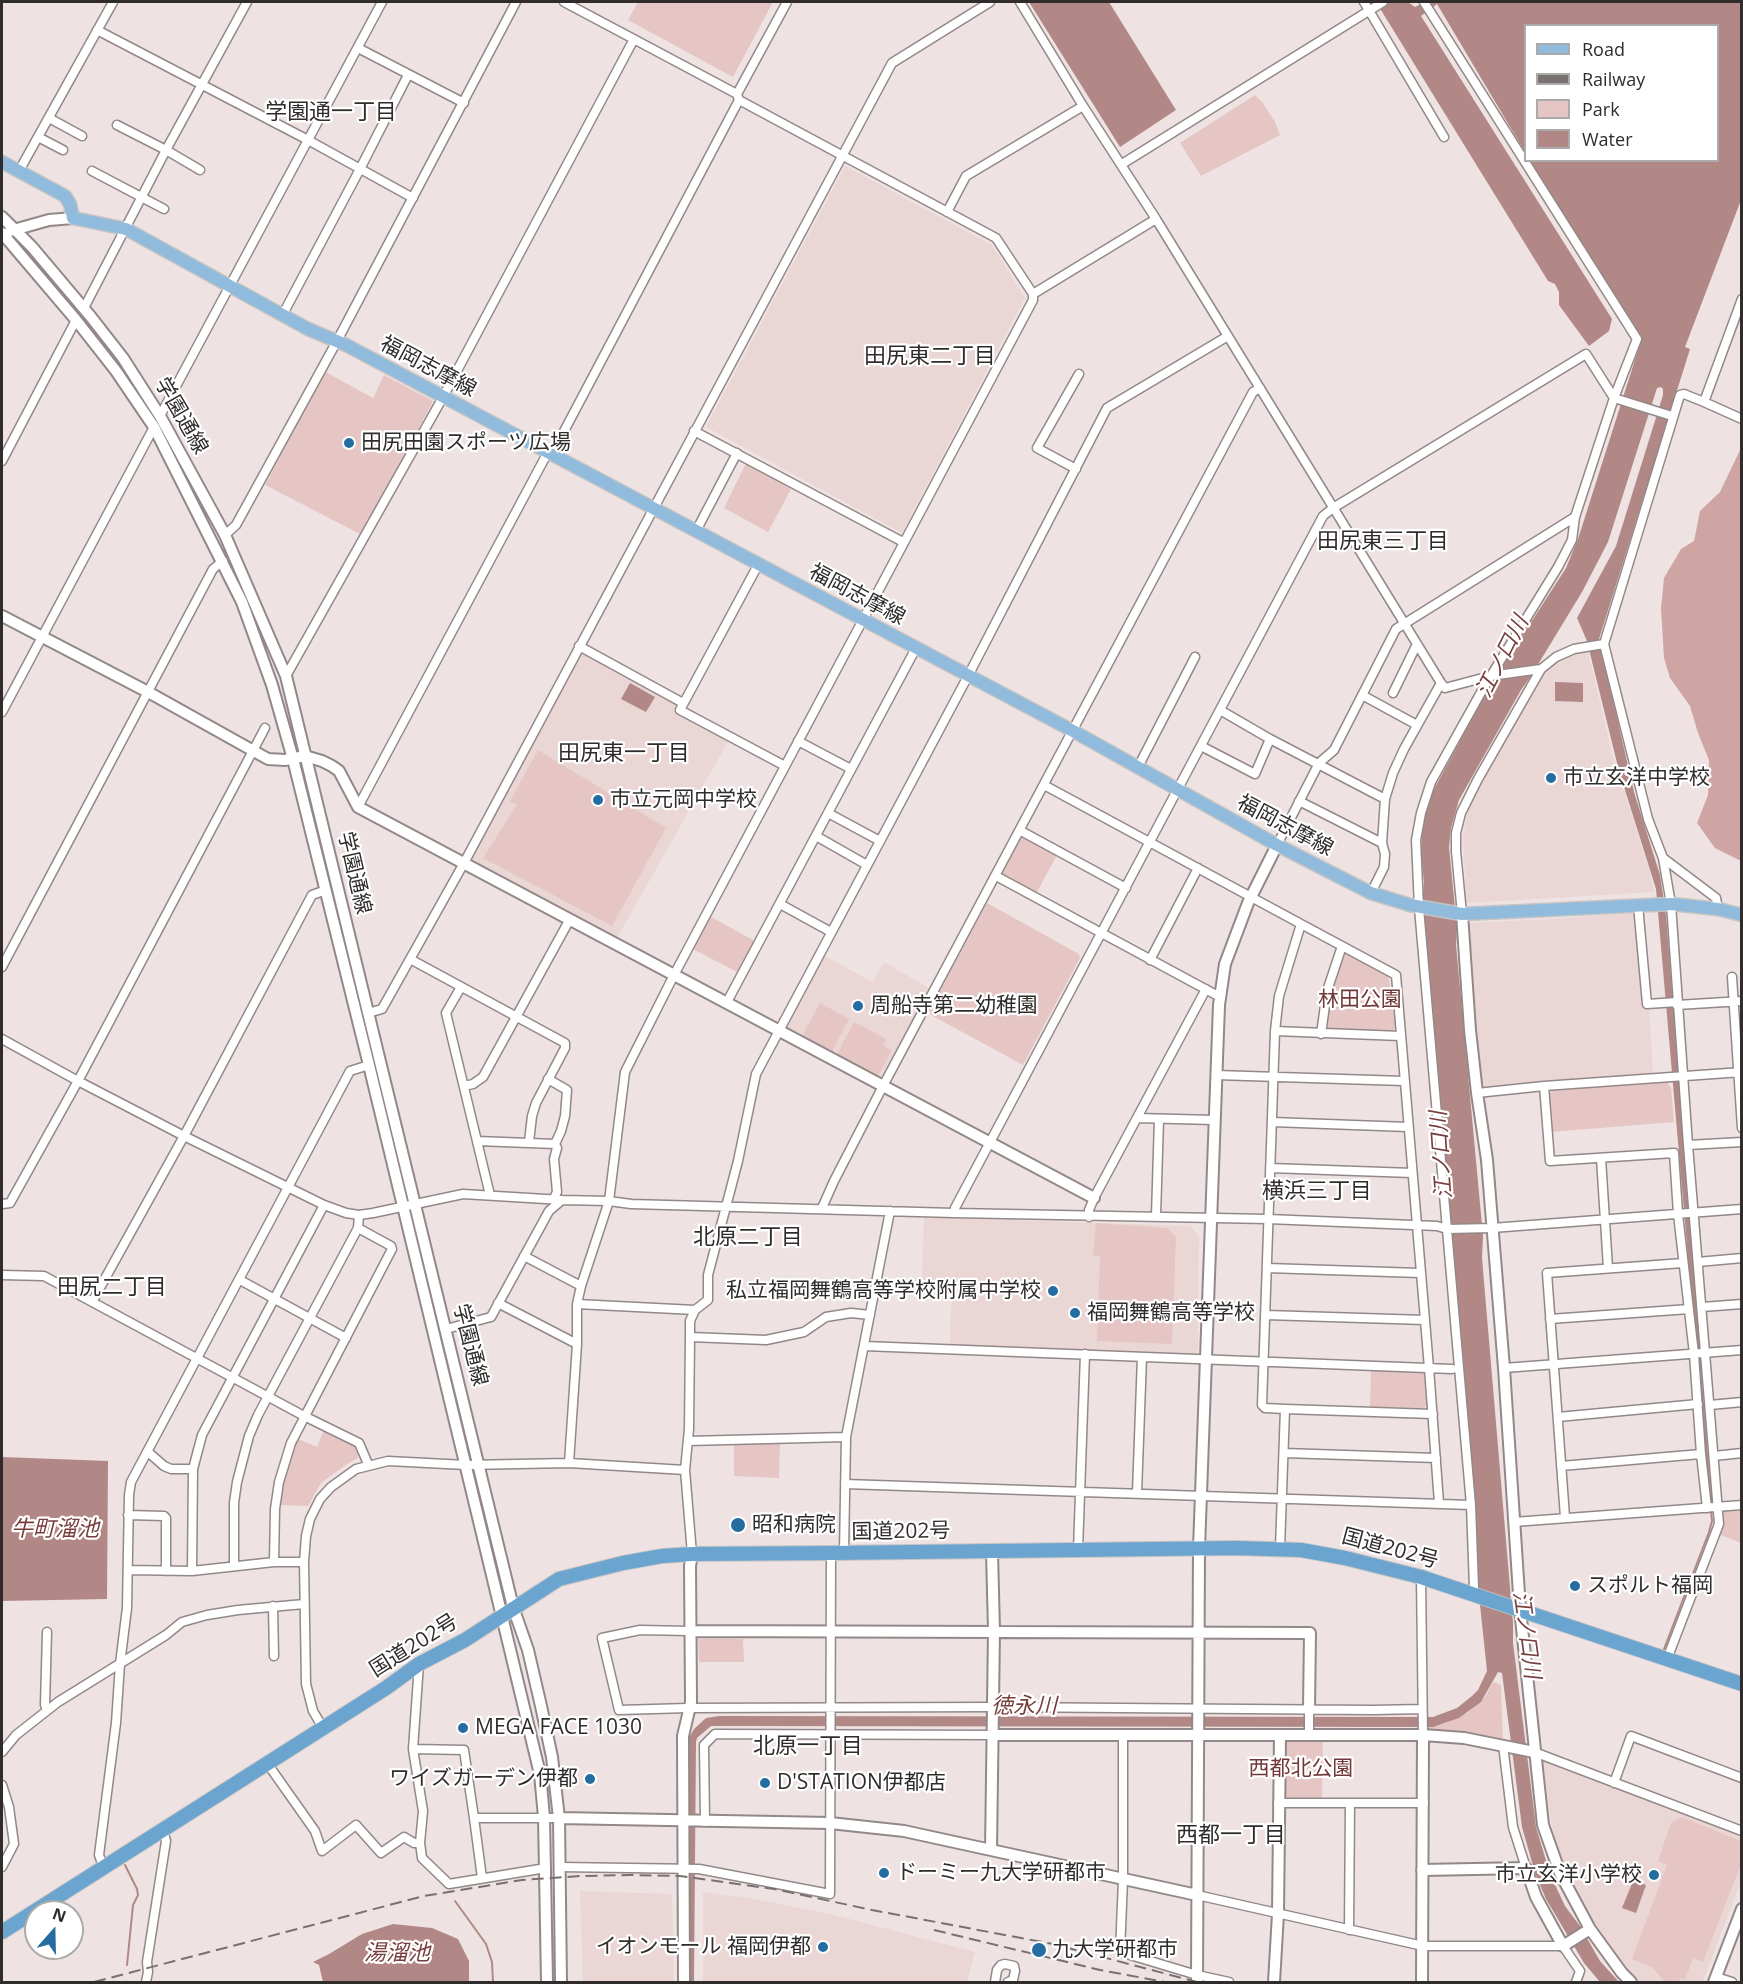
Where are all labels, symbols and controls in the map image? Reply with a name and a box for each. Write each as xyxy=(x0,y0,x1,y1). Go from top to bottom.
legend xyxy=(1524,24,1719,162)
text: Road xyxy=(1582,37,1625,61)
text: Railway xyxy=(1582,67,1645,91)
text: Park xyxy=(1582,97,1620,121)
district label: 学園通一丁目 xyxy=(265,100,397,126)
text: Water xyxy=(1582,127,1633,151)
street label: 福岡志摩線 xyxy=(376,331,480,403)
district label: 田尻東二丁目 xyxy=(864,344,996,370)
street label: 学園通線 xyxy=(149,373,213,459)
place label: 田尻田園スポーツ広場 xyxy=(361,430,571,456)
marker: 田尻田園スポーツ広場 xyxy=(342,436,356,450)
district label: 田尻東三丁目 xyxy=(1317,529,1449,555)
street label: 福岡志摩線 xyxy=(805,559,909,631)
water label: 江ノ口川 xyxy=(1471,612,1535,702)
district label: 田尻東一丁目 xyxy=(558,741,690,767)
place label: 市立玄洋中学校 xyxy=(1563,765,1710,791)
marker: 市立玄洋中学校 xyxy=(1544,771,1558,785)
place label: 市立元岡中学校 xyxy=(610,787,757,813)
street label: 福岡志摩線 xyxy=(1233,790,1337,862)
marker: 市立元岡中学校 xyxy=(591,793,605,807)
street label: 学園通線 xyxy=(332,829,376,917)
park label: 林田公園 xyxy=(1318,987,1402,1013)
place label: 周船寺第二幼稚園 xyxy=(870,993,1038,1019)
marker: 周船寺第二幼稚園 xyxy=(851,999,865,1013)
water label: 江ノ口川 xyxy=(1426,1110,1458,1200)
district label: 横浜三丁目 xyxy=(1262,1179,1372,1205)
district label: 北原二丁目 xyxy=(693,1225,803,1251)
district label: 田尻二丁目 xyxy=(57,1275,167,1301)
place label: 私立福岡舞鶴高等学校附属中学校 xyxy=(726,1278,1041,1304)
marker: 私立福岡舞鶴高等学校附属中学校 xyxy=(1046,1284,1060,1298)
place label: 福岡舞鶴高等学校 xyxy=(1087,1300,1255,1326)
street label: 学園通線 xyxy=(448,1301,492,1389)
marker: 福岡舞鶴高等学校 xyxy=(1068,1306,1082,1320)
place label: 昭和病院 xyxy=(752,1512,836,1538)
marker: 昭和病院 xyxy=(729,1516,747,1534)
water label: 牛町溜池 xyxy=(11,1517,99,1543)
street label: 国道202号 xyxy=(851,1519,951,1545)
street label: 国道202号 xyxy=(1339,1524,1441,1574)
place label: スポルト福岡 xyxy=(1587,1573,1713,1599)
marker: スポルト福岡 xyxy=(1568,1579,1582,1593)
water label: 江ノ口川 xyxy=(1507,1590,1545,1680)
street label: 国道202号 xyxy=(365,1609,463,1683)
water label: 徳永川 xyxy=(991,1694,1057,1720)
place label: MEGA FACE 1030 xyxy=(475,1715,642,1741)
marker: MEGA FACE 1030 xyxy=(456,1721,470,1735)
district label: 北原一丁目 xyxy=(753,1734,863,1760)
park label: 西都北公園 xyxy=(1249,1756,1353,1782)
place label: ワイズガーデン伊都 xyxy=(389,1766,578,1792)
place label: D'STATION伊都店 xyxy=(777,1770,946,1796)
marker: ワイズガーデン伊都 xyxy=(583,1772,597,1786)
marker: D'STATION伊都店 xyxy=(758,1776,772,1790)
district label: 西都一丁目 xyxy=(1176,1823,1286,1849)
place label: ドーミー九大学研都市 xyxy=(896,1860,1106,1886)
place label: 市立玄洋小学校 xyxy=(1495,1862,1642,1888)
marker: ドーミー九大学研都市 xyxy=(877,1866,891,1880)
marker: 市立玄洋小学校 xyxy=(1647,1868,1661,1882)
north arrow xyxy=(24,1900,84,1960)
text: N xyxy=(50,1902,69,1928)
place label: イオンモール 福岡伊都 xyxy=(596,1934,811,1960)
place label: 九大学研都市 xyxy=(1052,1937,1178,1963)
marker: イオンモール 福岡伊都 xyxy=(816,1940,830,1954)
water label: 湯溜池 xyxy=(364,1941,430,1967)
marker: 九大学研都市 xyxy=(1030,1941,1048,1959)

